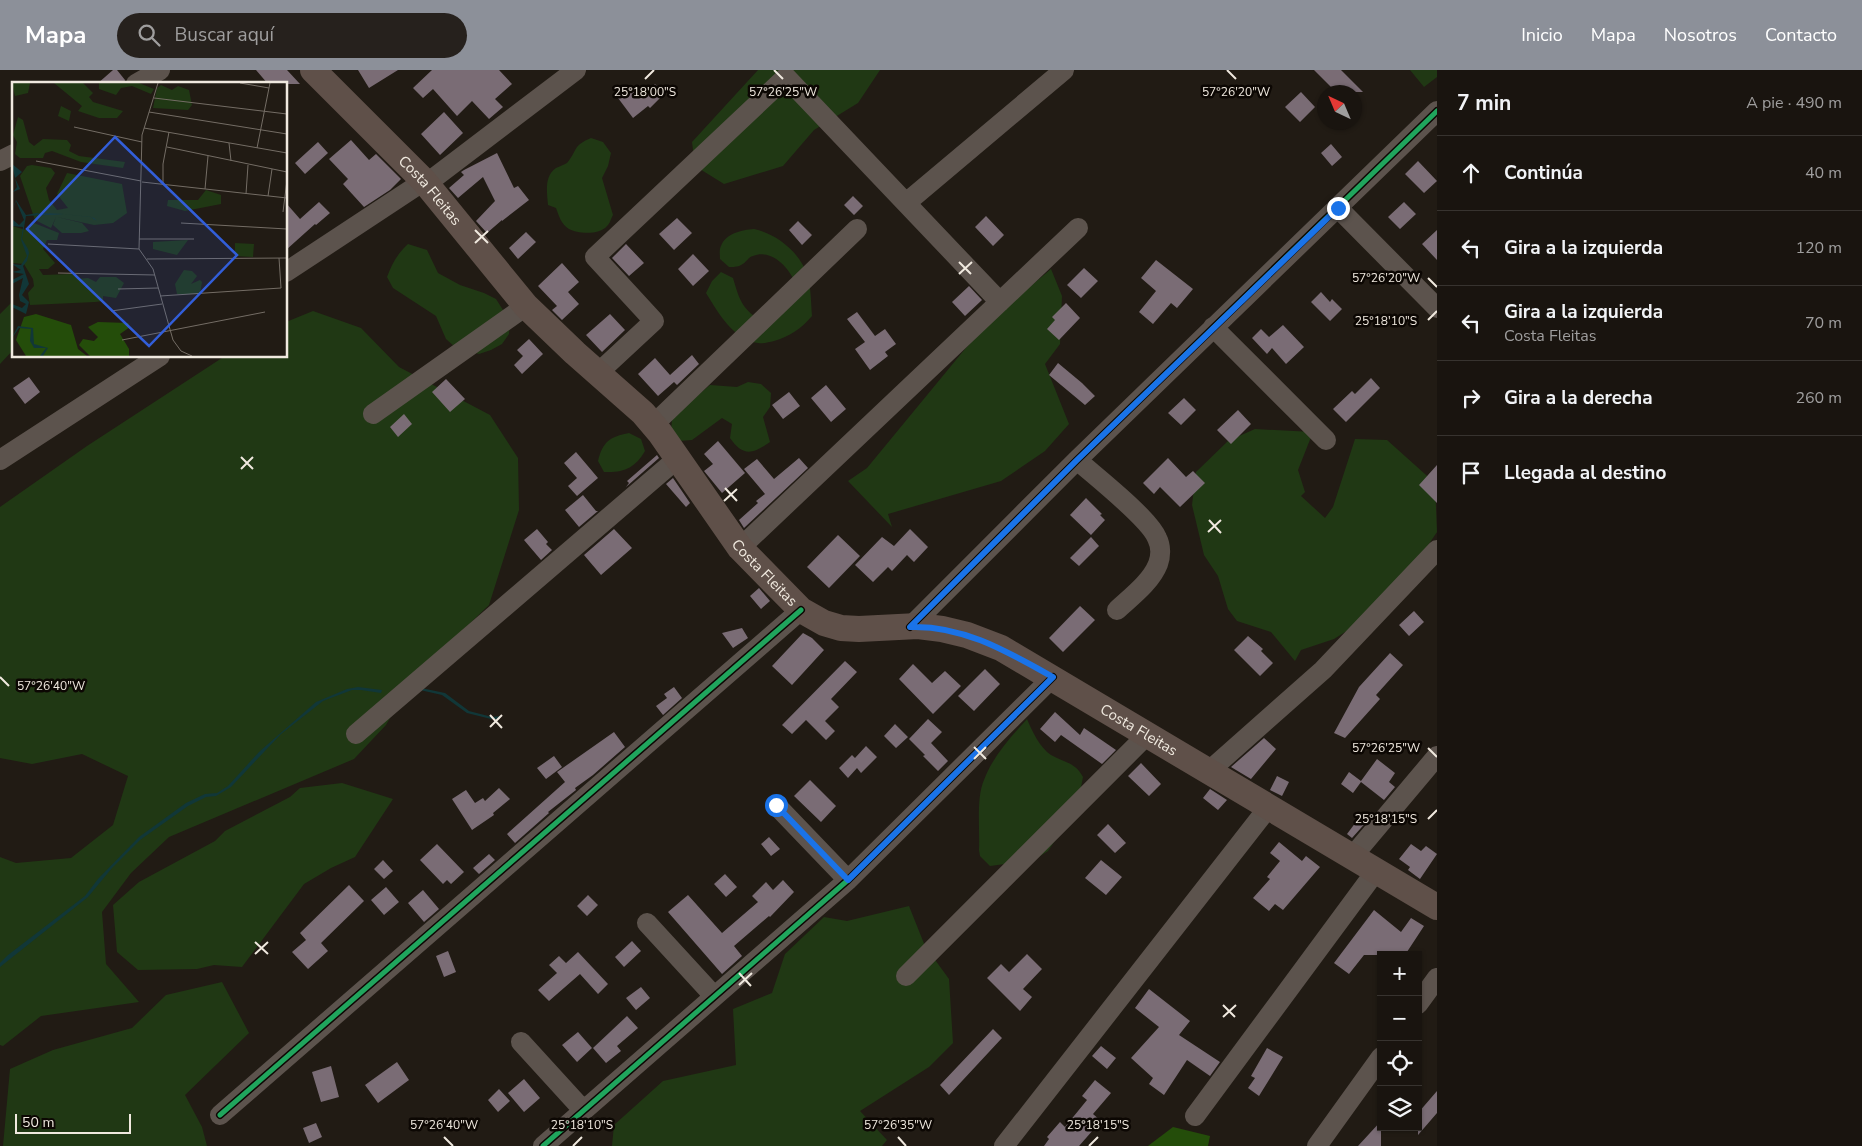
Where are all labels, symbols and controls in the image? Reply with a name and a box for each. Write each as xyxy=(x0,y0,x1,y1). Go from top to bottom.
search box xyxy=(117,13,467,58)
text: Mapa xyxy=(25,19,87,51)
icon: search xyxy=(135,21,163,49)
text: Buscar aquí xyxy=(175,22,274,48)
text: Inicio xyxy=(1521,23,1563,47)
text: Mapa xyxy=(1591,23,1636,47)
text: Nosotros xyxy=(1664,23,1737,47)
text: Contacto xyxy=(1765,23,1837,47)
inset map xyxy=(12,82,288,358)
text: 25°18'00"S xyxy=(614,84,676,100)
text: 57°26'25"W xyxy=(749,84,817,100)
text: 57°26'20"W xyxy=(1202,84,1270,100)
north arrow xyxy=(1317,85,1362,130)
text: 7 min xyxy=(1457,89,1511,117)
text: A pie · 490 m xyxy=(1746,92,1842,114)
street label: Costa Fleitas xyxy=(394,151,466,229)
icon: ahead xyxy=(1457,159,1485,187)
text: Continúa xyxy=(1504,160,1583,186)
text: 40 m xyxy=(1805,162,1842,184)
route end xyxy=(1327,197,1350,220)
icon: left xyxy=(1457,234,1485,262)
text: Gira a la izquierda xyxy=(1504,235,1663,261)
text: 120 m xyxy=(1795,237,1842,259)
text: 57°26'20"W xyxy=(1352,270,1420,286)
text: Gira a la izquierda xyxy=(1504,299,1663,325)
icon: left xyxy=(1457,309,1485,337)
text: 70 m xyxy=(1805,312,1842,334)
text: 25°18'10"S xyxy=(1355,313,1417,329)
text: Costa Fleitas xyxy=(1504,325,1596,347)
icon: right xyxy=(1457,384,1485,412)
text: Gira a la derecha xyxy=(1504,385,1653,411)
text: 260 m xyxy=(1795,387,1842,409)
icon: arrive xyxy=(1457,459,1485,487)
text: Llegada al destino xyxy=(1504,460,1666,486)
street label: Costa Fleitas xyxy=(727,535,802,611)
text: 57°26'40"W xyxy=(17,678,85,694)
street label: Costa Fleitas xyxy=(1096,699,1181,761)
text: 57°26'25"W xyxy=(1352,740,1420,756)
route start xyxy=(765,794,788,817)
text: 25°18'15"S xyxy=(1355,811,1417,827)
map controls xyxy=(1377,951,1422,1131)
button: + xyxy=(1377,951,1422,996)
button: − xyxy=(1377,996,1422,1041)
button: locate xyxy=(1377,1041,1422,1086)
button: layers xyxy=(1377,1086,1422,1131)
scale bar xyxy=(15,1111,131,1134)
text: 50 m xyxy=(22,1113,54,1132)
text: 57°26'40"W xyxy=(410,1117,478,1133)
text: 25°18'10"S xyxy=(551,1117,613,1133)
text: 57°26'35"W xyxy=(864,1117,932,1133)
text: 25°18'15"S xyxy=(1067,1117,1129,1133)

